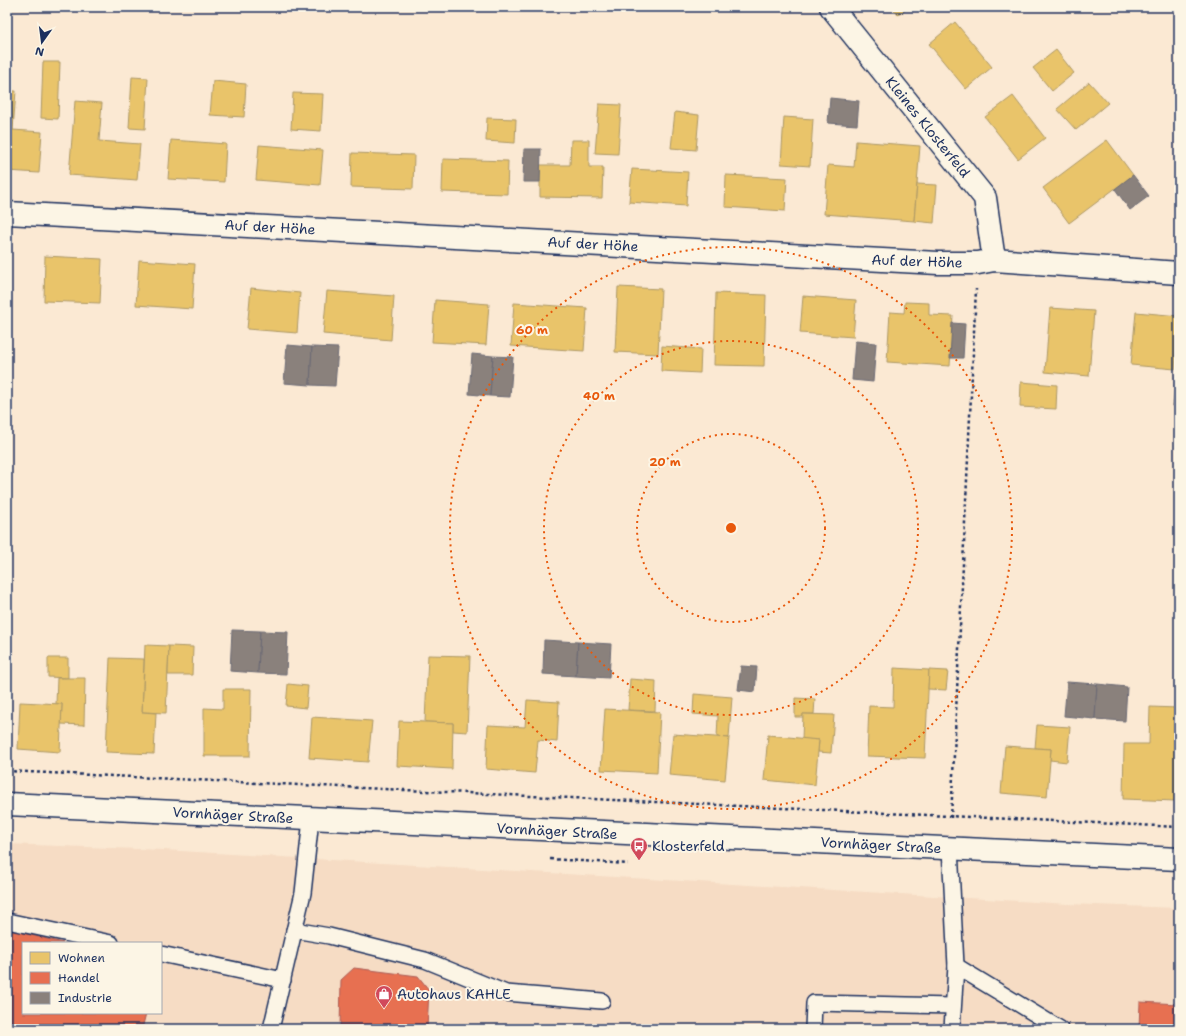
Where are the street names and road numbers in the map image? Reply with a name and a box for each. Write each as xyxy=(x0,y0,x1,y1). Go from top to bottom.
street label: Kleines Klosterfeld xyxy=(882,73,974,181)
street label: Auf der Höhe xyxy=(224,216,316,238)
street label: Auf der Höhe xyxy=(547,233,639,255)
street label: Auf der Höhe xyxy=(871,250,963,272)
street label: Vornhäger Straße xyxy=(172,803,294,827)
street label: Vornhäger Straße xyxy=(496,819,618,843)
street label: Vornhäger Straße xyxy=(820,833,942,857)

